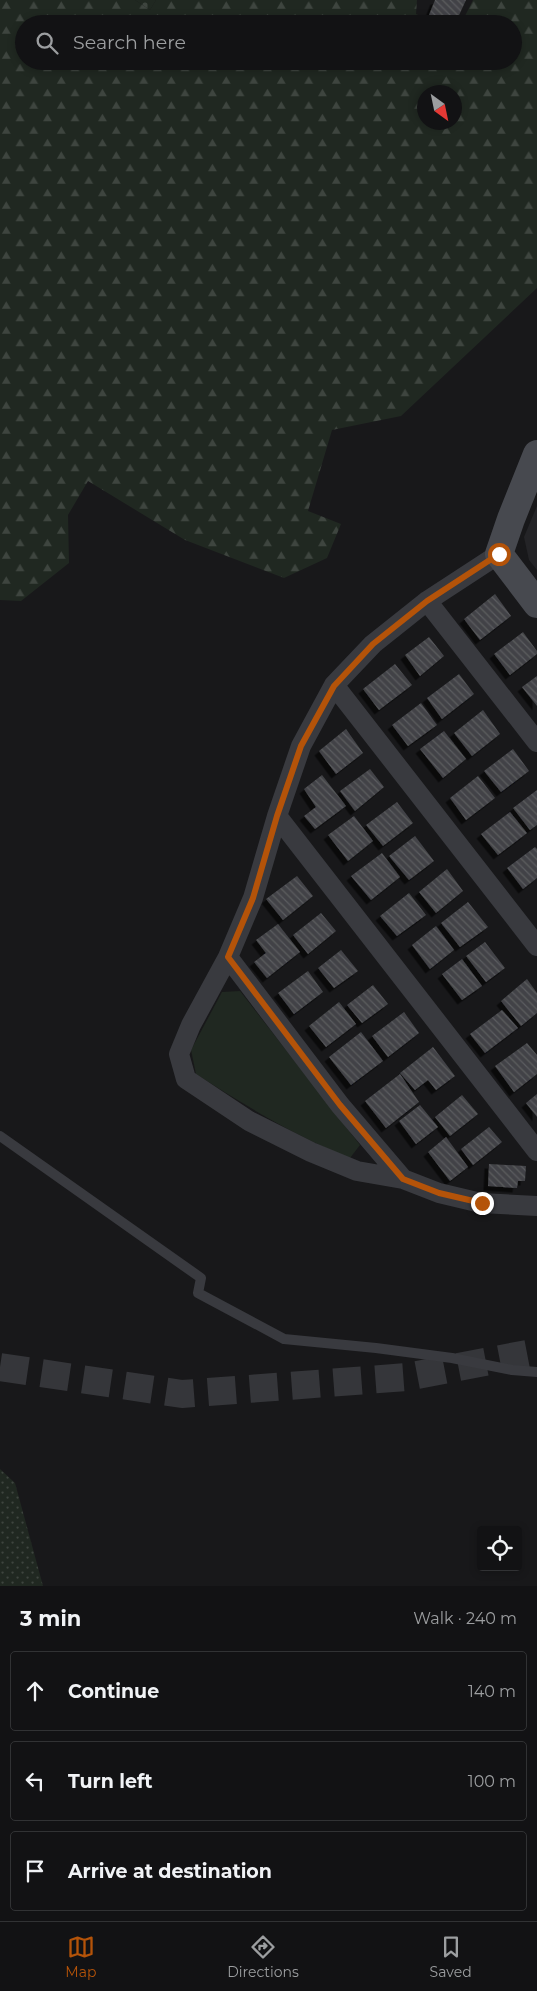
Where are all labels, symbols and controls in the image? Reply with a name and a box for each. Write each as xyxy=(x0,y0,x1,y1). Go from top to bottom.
search box xyxy=(15,15,522,70)
icon: search xyxy=(33,29,61,57)
text: Search here xyxy=(73,31,186,54)
north arrow xyxy=(417,85,462,130)
route start xyxy=(488,543,511,566)
route end xyxy=(471,1192,494,1215)
map controls xyxy=(477,1526,522,1571)
button: locate xyxy=(477,1526,522,1571)
text: 3 min xyxy=(20,1606,81,1631)
text: Walk · 240 m xyxy=(413,1609,517,1628)
icon: ahead xyxy=(21,1677,49,1705)
text: Continue xyxy=(68,1680,159,1703)
text: 140 m xyxy=(468,1682,516,1701)
icon: left xyxy=(21,1767,49,1795)
text: Turn left xyxy=(68,1770,153,1793)
text: 100 m xyxy=(468,1772,516,1791)
icon: arrive xyxy=(21,1857,49,1885)
text: Arrive at destination xyxy=(68,1860,272,1883)
tab: Map xyxy=(65,1933,96,1981)
tab: Directions xyxy=(227,1933,299,1981)
tab: Saved xyxy=(430,1933,472,1981)

